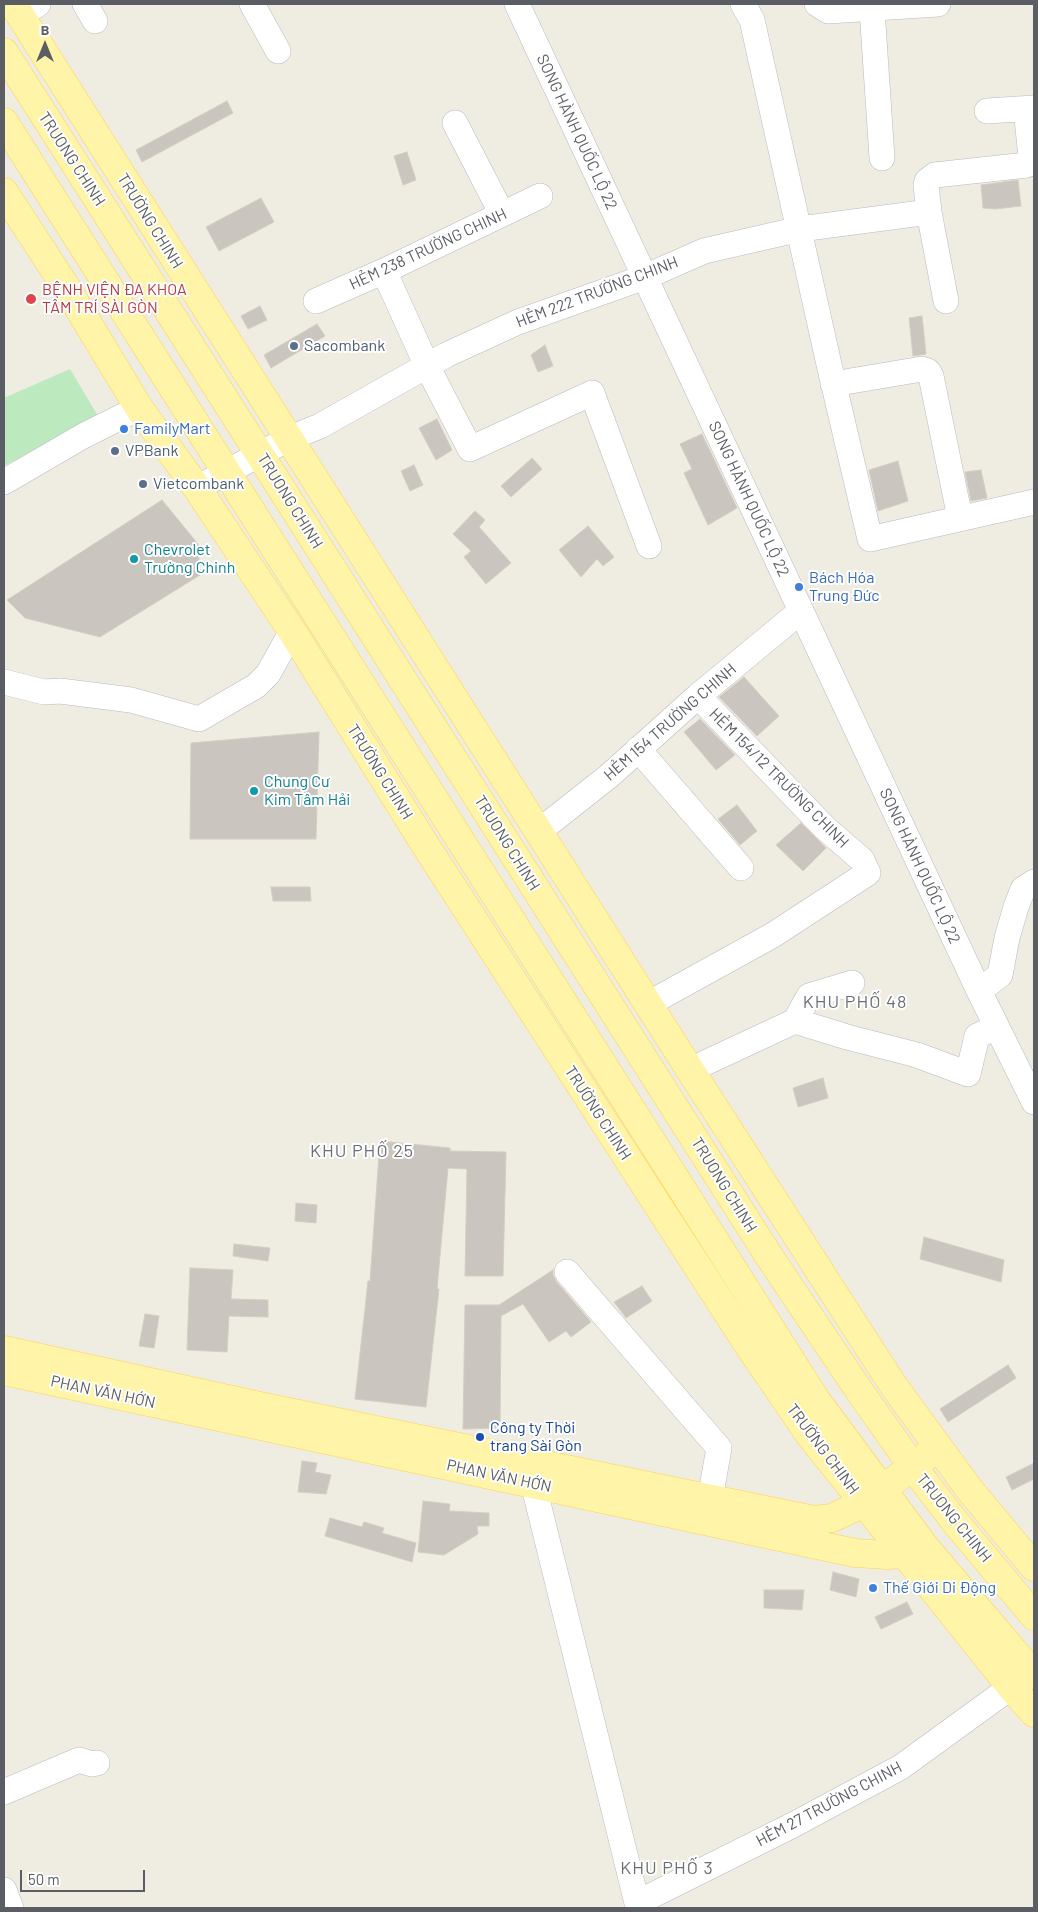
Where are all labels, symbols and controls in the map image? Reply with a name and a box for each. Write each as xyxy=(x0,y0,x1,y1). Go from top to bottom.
north arrow xyxy=(20,20,70,70)
text: B xyxy=(41,21,49,38)
street label: SONG HÀNH QUỐC LỘ 22 xyxy=(532,51,622,213)
street label: TRUONG CHINH xyxy=(34,108,110,210)
street label: TRƯỜNG CHINH xyxy=(113,170,187,272)
street label: HẺM 238 TRƯỜNG CHINH xyxy=(346,204,510,294)
street label: HẺM 222 TRƯỜNG CHINH xyxy=(513,252,681,332)
place label: BỆNH VIỆN ĐA KHOA TÂM TRÍ SÀI GÒN xyxy=(42,280,187,318)
marker: BỆNH VIỆN ĐA KHOA TÂM TRÍ SÀI GÒN xyxy=(24,292,38,306)
place label: Sacombank xyxy=(304,336,385,356)
marker: Sacombank xyxy=(288,340,300,352)
street label: SONG HÀNH QUỐC LỘ 22 xyxy=(704,418,794,580)
place label: FamilyMart xyxy=(134,419,211,439)
marker: FamilyMart xyxy=(118,423,130,435)
place label: VPBank xyxy=(125,441,178,461)
marker: VPBank xyxy=(109,445,121,457)
street label: TRUONG CHINH xyxy=(253,450,327,552)
place label: Vietcombank xyxy=(153,474,244,494)
marker: Vietcombank xyxy=(137,478,149,490)
place label: Chevrolet Trường Chinh xyxy=(144,540,235,578)
marker: Chevrolet Trường Chinh xyxy=(128,553,140,565)
place label: Bách Hóa Trung Đức xyxy=(809,568,880,606)
marker: Bách Hóa Trung Đức xyxy=(793,581,805,593)
street label: HẺM 154 TRƯỜNG CHINH xyxy=(600,659,740,785)
street label: HẺM 154/12 TRƯỜNG CHINH xyxy=(705,704,853,852)
street label: TRƯỜNG CHINH xyxy=(343,721,417,823)
place label: Chung Cư Kim Tâm Hải xyxy=(264,772,350,810)
marker: Chung Cư Kim Tâm Hải xyxy=(248,785,260,797)
street label: SONG HÀNH QUỐC LỘ 22 xyxy=(875,785,965,947)
street label: TRUONG CHINH xyxy=(470,792,544,894)
district label: KHU PHỐ 48 xyxy=(801,991,909,1013)
street label: TRƯỜNG CHINH xyxy=(560,1062,636,1164)
street label: TRUONG CHINH xyxy=(687,1134,761,1236)
district label: KHU PHỐ 25 xyxy=(309,1140,415,1162)
street label: PHAN VĂN HỚN xyxy=(49,1372,157,1412)
street label: TRƯỜNG CHINH xyxy=(783,1400,863,1498)
place label: Công ty Thời trang Sài Gòn xyxy=(490,1418,582,1456)
marker: Công ty Thời trang Sài Gòn xyxy=(474,1431,486,1443)
street label: PHAN VĂN HỚN xyxy=(445,1456,553,1496)
street label: TRUONG CHINH xyxy=(912,1470,996,1566)
place label: Thế Giới Di Động xyxy=(883,1578,996,1598)
marker: Thế Giới Di Động xyxy=(867,1582,879,1594)
street label: HẺM 27 TRƯỜNG CHINH xyxy=(753,1757,905,1851)
district label: KHU PHỐ 3 xyxy=(619,1857,715,1879)
scale bar xyxy=(22,1860,148,1892)
text: 50 m xyxy=(28,1870,60,1888)

